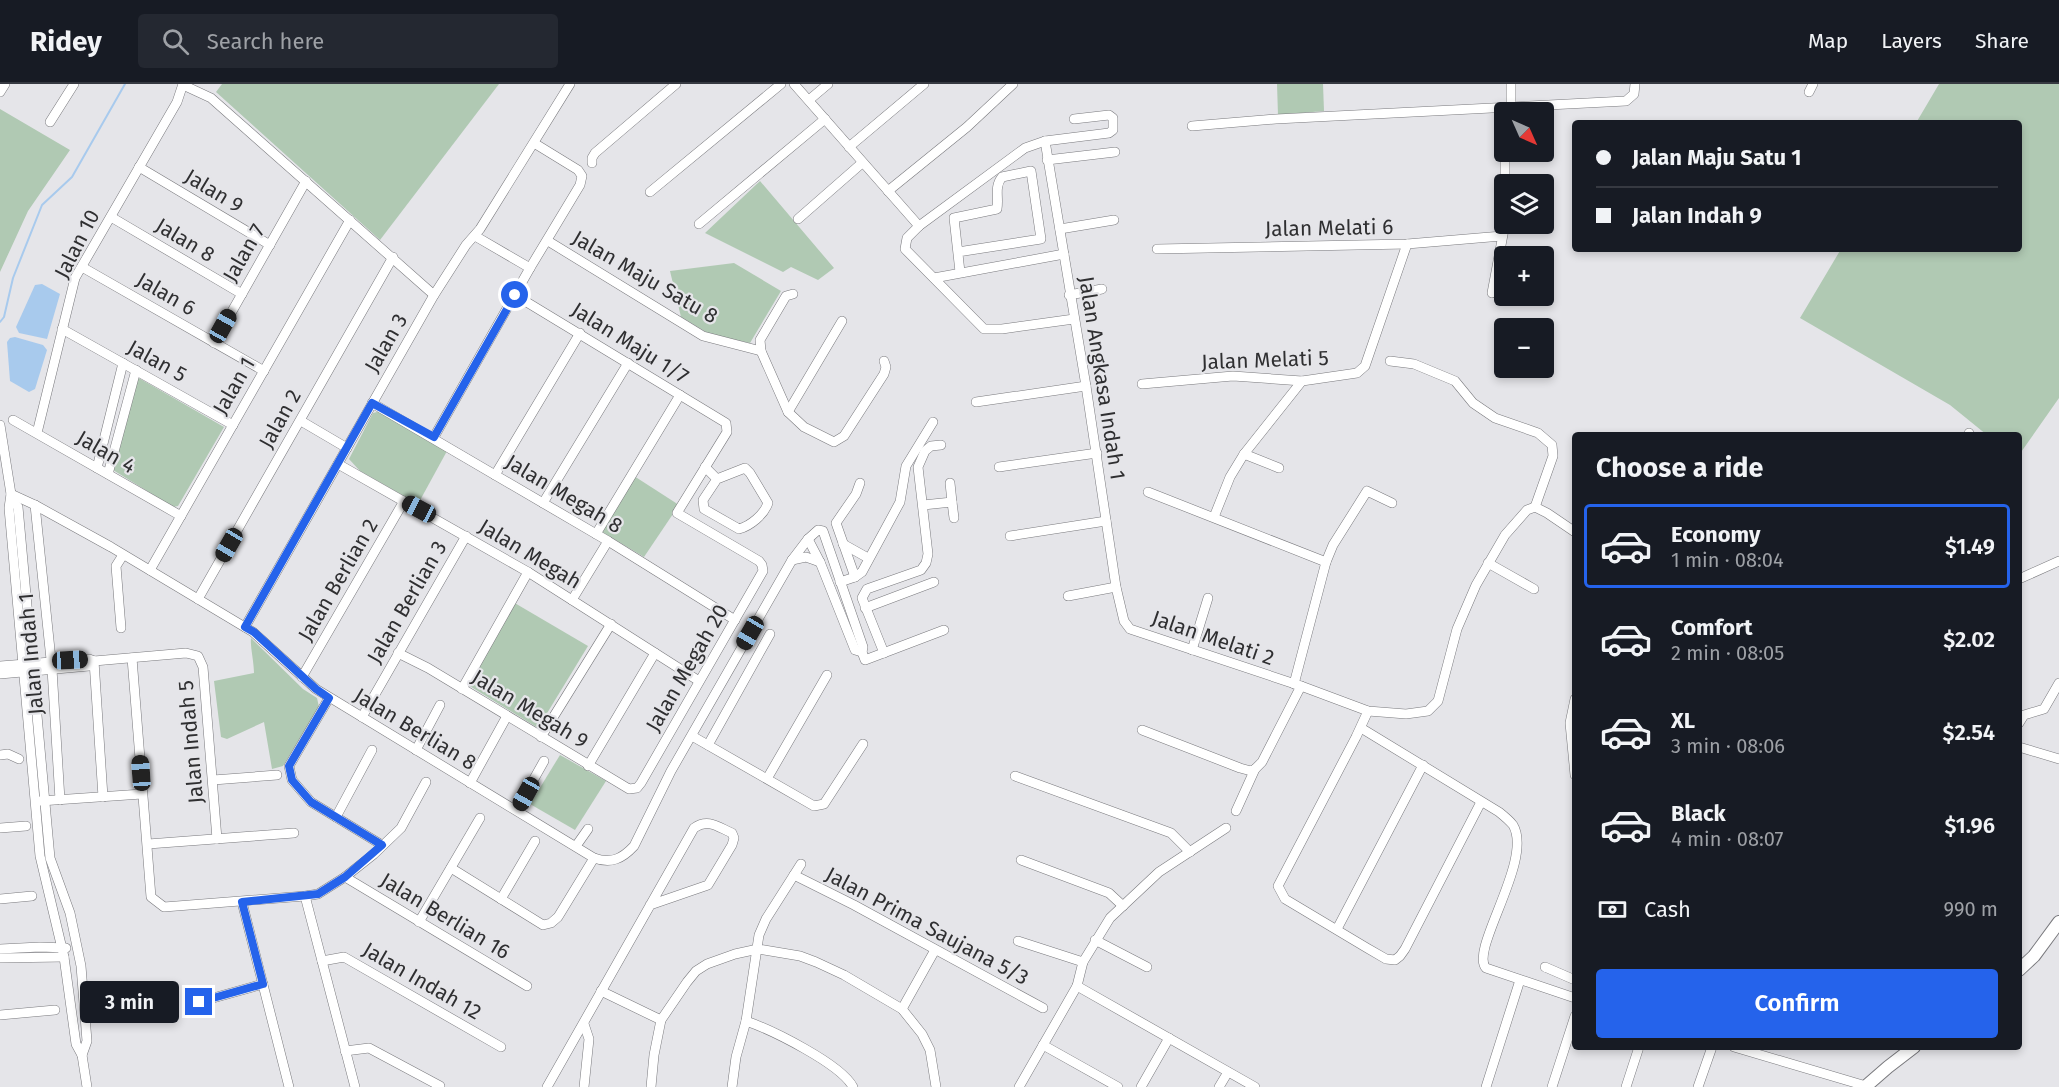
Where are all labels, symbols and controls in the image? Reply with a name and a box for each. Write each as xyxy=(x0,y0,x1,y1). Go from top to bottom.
search box xyxy=(138,14,558,68)
text: Ridey xyxy=(30,25,102,58)
icon: search xyxy=(159,25,192,58)
text: Search here xyxy=(207,28,324,55)
text: Map xyxy=(1808,28,1848,54)
text: Layers xyxy=(1881,28,1942,54)
text: Share xyxy=(1975,28,2029,54)
north arrow xyxy=(1494,102,1554,162)
map controls xyxy=(1494,102,1554,378)
text: Jalan Maju Satu 1 xyxy=(1632,144,1801,171)
street label: Jalan 9 xyxy=(180,163,248,219)
button: layers xyxy=(1494,174,1554,234)
text: Jalan Indah 9 xyxy=(1632,202,1762,229)
street label: Jalan 10 xyxy=(49,205,105,283)
street label: Jalan 8 xyxy=(151,212,219,268)
street label: Jalan Melati 6 xyxy=(1265,214,1393,242)
street label: Jalan 7 xyxy=(217,220,271,286)
street label: Jalan Maju Satu 8 xyxy=(567,225,723,329)
button: + xyxy=(1494,246,1554,306)
street label: Jalan 6 xyxy=(132,267,200,321)
street label: Jalan Angkasa Indah 1 xyxy=(1073,274,1131,482)
route start xyxy=(501,281,528,308)
street label: Jalan Maju 1/7 xyxy=(566,297,694,389)
car xyxy=(206,306,240,346)
street label: Jalan 3 xyxy=(359,309,413,377)
button: − xyxy=(1494,318,1554,378)
street label: Jalan 5 xyxy=(123,334,191,388)
street label: Jalan Melati 5 xyxy=(1201,345,1329,375)
street label: Jalan 1 xyxy=(207,353,261,419)
street label: Jalan 2 xyxy=(253,385,307,453)
street label: Jalan 4 xyxy=(72,425,140,479)
street label: Jalan Megah 8 xyxy=(501,449,627,539)
text: Choose a ride xyxy=(1596,452,1763,484)
car xyxy=(399,493,439,525)
street label: Jalan Megah xyxy=(474,513,586,595)
street label: Jalan Berlian 2 xyxy=(292,514,384,646)
icon: car xyxy=(1599,519,1653,573)
text: Economy xyxy=(1671,521,1760,548)
car xyxy=(212,525,246,565)
text: $1.49 xyxy=(1945,533,1995,560)
street label: Jalan Berlian 3 xyxy=(361,536,453,668)
text: 1 min · 08:04 xyxy=(1671,548,1784,572)
street label: Jalan Indah 1 xyxy=(13,592,49,716)
street label: Jalan Megah 20 xyxy=(640,600,734,736)
street label: Jalan Melati 2 xyxy=(1148,605,1278,671)
icon: car xyxy=(1599,612,1653,666)
car xyxy=(733,613,767,653)
text: Comfort xyxy=(1671,614,1752,641)
text: $2.02 xyxy=(1943,626,1995,653)
text: 2 min · 08:05 xyxy=(1671,641,1784,665)
car xyxy=(52,650,88,670)
street label: Jalan Megah 9 xyxy=(467,664,593,754)
street label: Jalan Indah 5 xyxy=(173,679,209,805)
street label: Jalan Berlian 8 xyxy=(349,682,481,776)
icon: car xyxy=(1599,705,1653,759)
text: XL xyxy=(1671,707,1695,734)
text: $2.54 xyxy=(1943,719,1995,746)
text: 3 min · 08:06 xyxy=(1671,734,1785,758)
car xyxy=(131,754,151,792)
car xyxy=(509,774,543,814)
icon: car xyxy=(1599,798,1653,852)
text: Black xyxy=(1671,800,1726,827)
text: $1.96 xyxy=(1945,812,1995,839)
text: 4 min · 08:07 xyxy=(1671,827,1783,851)
street label: Jalan Prima Saujana 5/3 xyxy=(821,861,1033,991)
street label: Jalan Berlian 16 xyxy=(375,867,515,965)
icon: cash xyxy=(1596,893,1629,926)
text: Cash xyxy=(1644,896,1691,923)
text: 990 m xyxy=(1943,897,1998,921)
street label: Jalan Indah 12 xyxy=(358,937,486,1025)
button: Confirm xyxy=(1596,969,1998,1038)
callout: 3 min xyxy=(79,981,178,1023)
route end xyxy=(185,988,212,1015)
text: 3 min xyxy=(105,990,154,1014)

